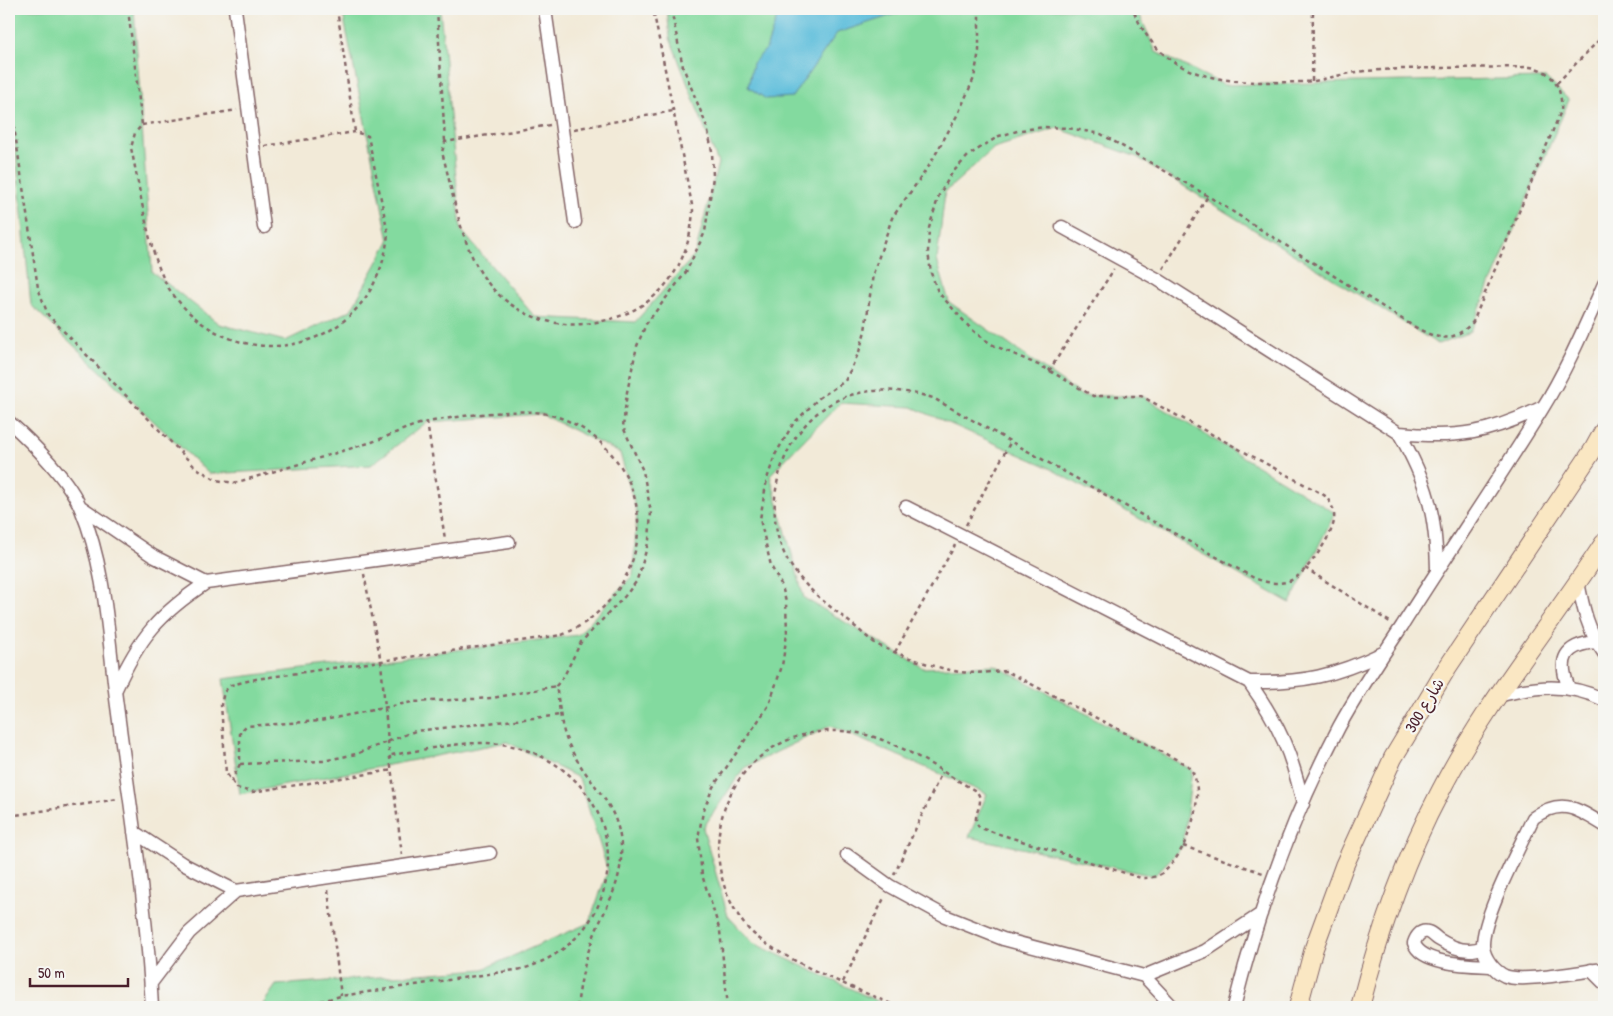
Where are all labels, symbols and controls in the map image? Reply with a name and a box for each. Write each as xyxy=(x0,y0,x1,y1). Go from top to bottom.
street label: شارع 300 xyxy=(1399,674,1450,737)
scale bar xyxy=(30,956,128,988)
text: 50 m xyxy=(38,962,65,983)

